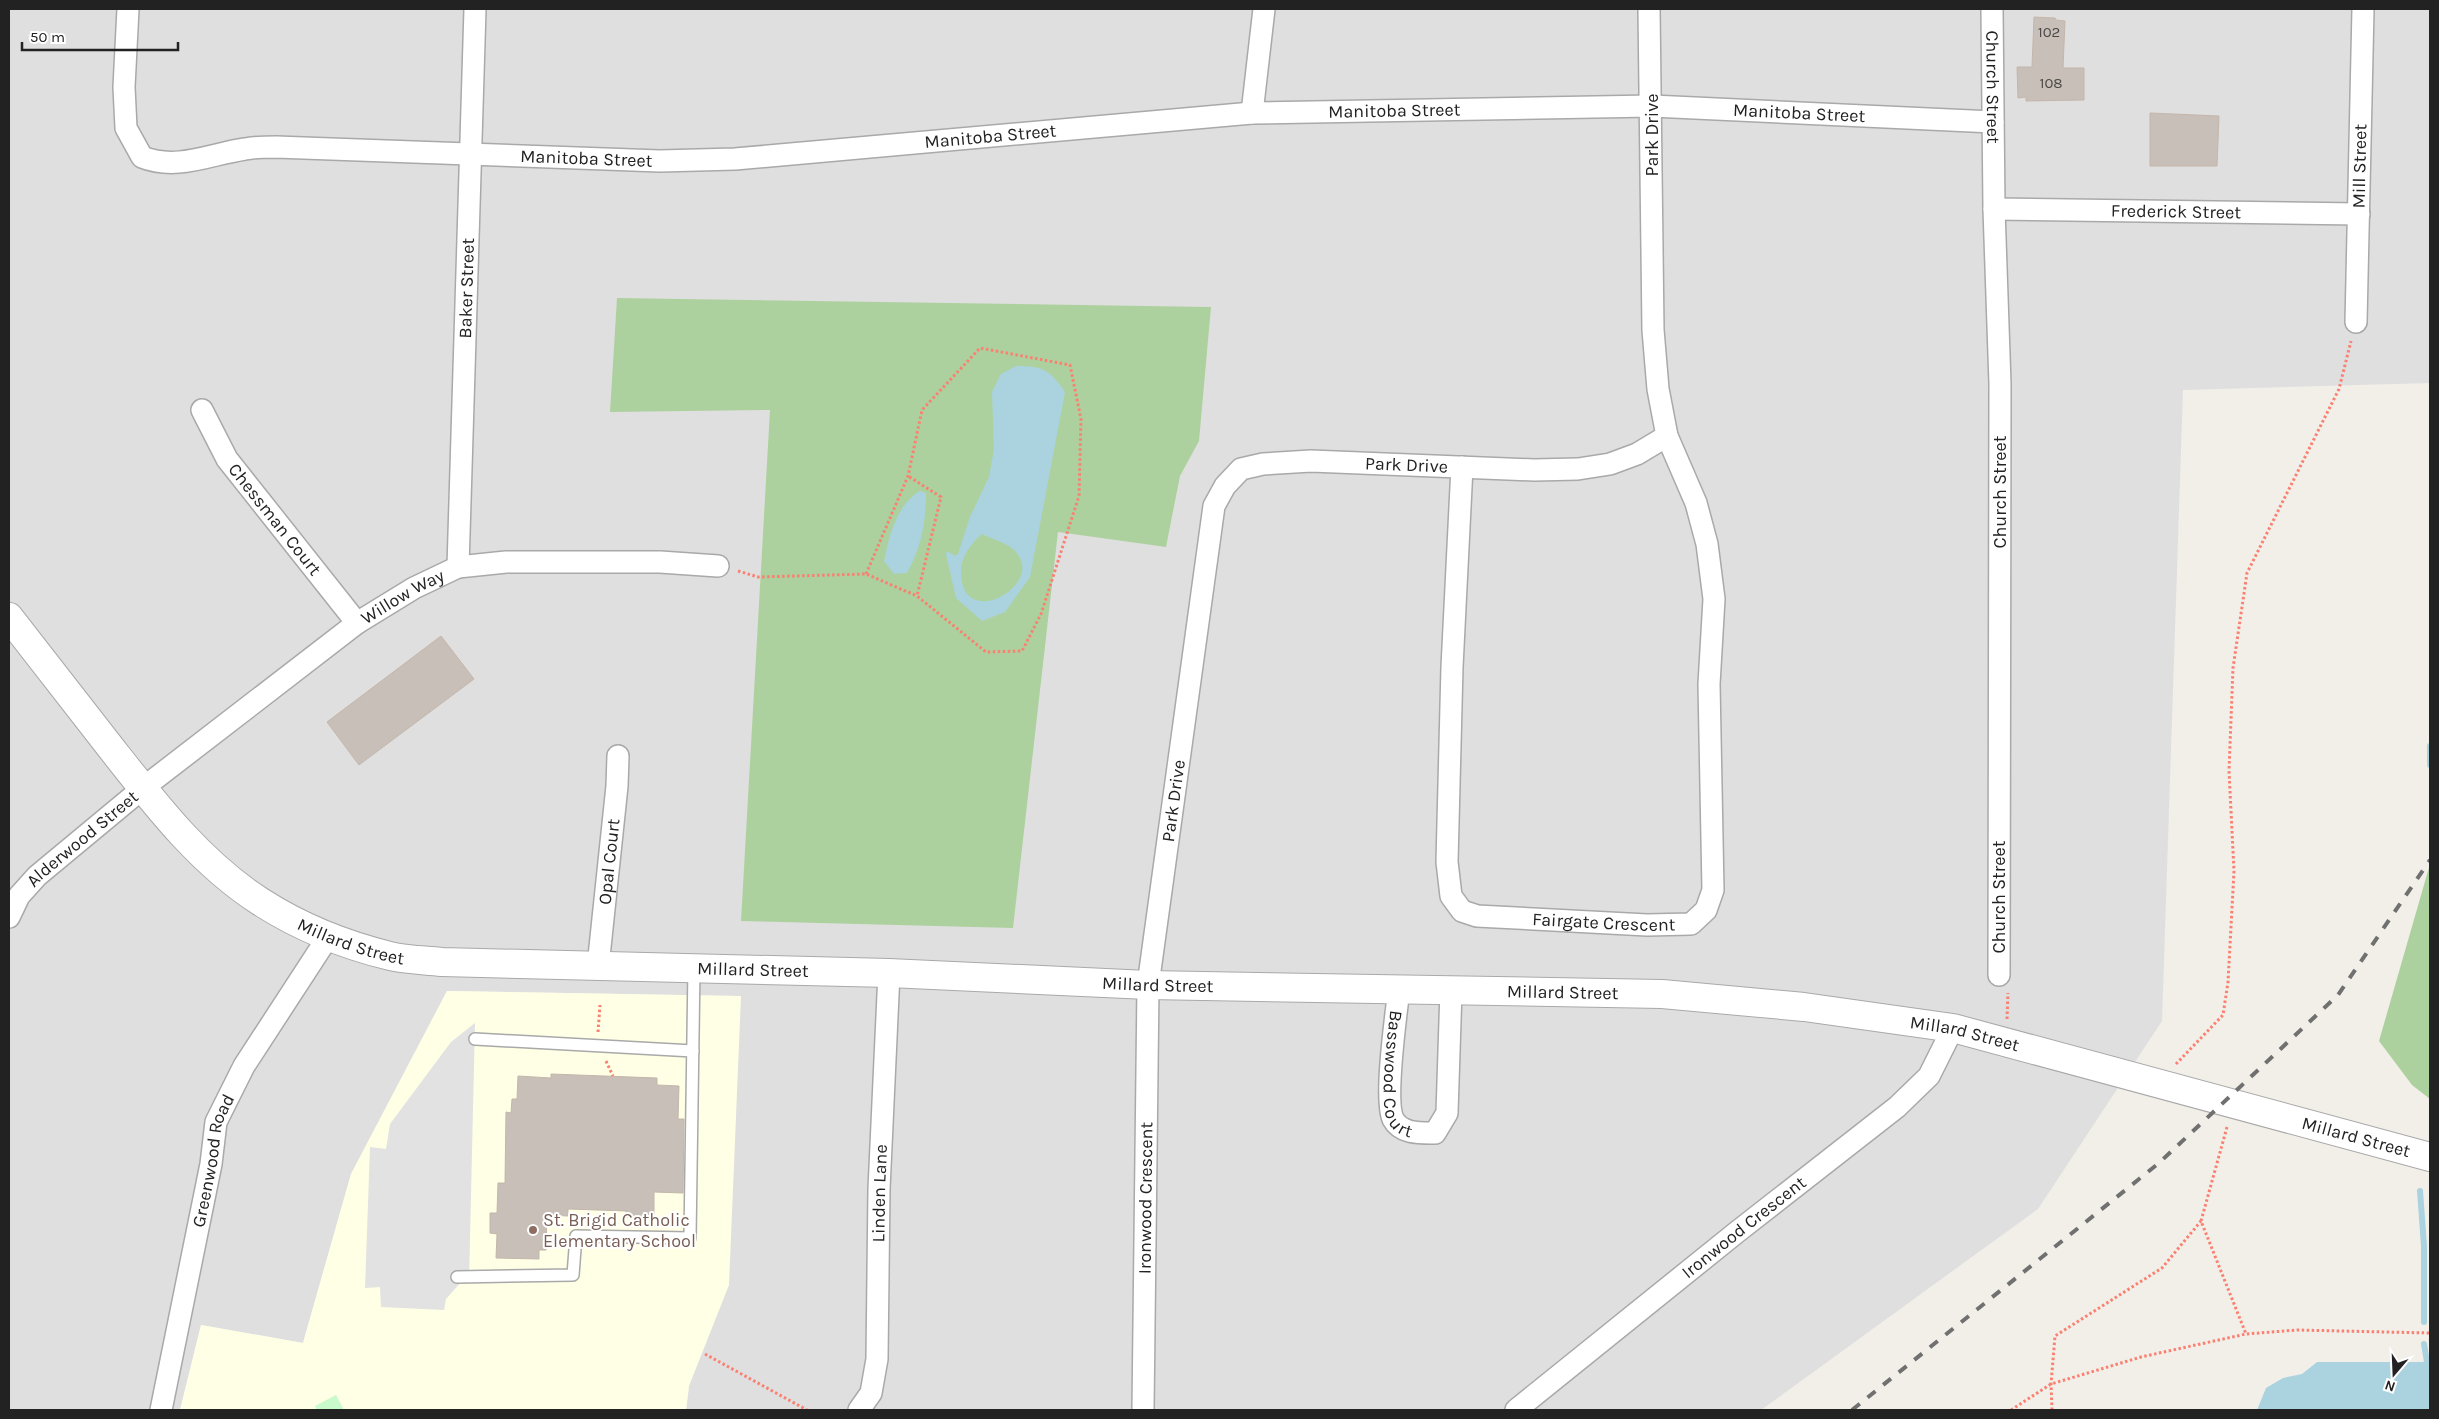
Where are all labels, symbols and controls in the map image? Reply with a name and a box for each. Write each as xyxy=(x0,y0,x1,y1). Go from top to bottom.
scale bar xyxy=(22,20,179,52)
house number: 102 xyxy=(2038,23,2060,41)
text: 50 m xyxy=(30,28,65,46)
street label: Church Street xyxy=(1981,30,2004,144)
house number: 108 xyxy=(2039,74,2063,92)
street label: Park Drive xyxy=(1641,94,1663,176)
street label: Manitoba Street xyxy=(1328,98,1461,123)
street label: Manitoba Street xyxy=(1732,99,1866,127)
street label: Manitoba Street xyxy=(923,119,1057,153)
street label: Mill Street xyxy=(2348,123,2371,209)
street label: Manitoba Street xyxy=(520,145,653,172)
street label: Frederick Street xyxy=(2111,200,2241,223)
street label: Baker Street xyxy=(454,237,479,339)
street label: Church Street xyxy=(1989,435,2011,549)
street label: Park Drive xyxy=(1365,452,1448,478)
street label: Chessman Court xyxy=(224,459,326,580)
street label: Willow Way xyxy=(357,564,448,629)
street label: Park Drive xyxy=(1157,758,1190,843)
street label: Alderwood Street xyxy=(22,785,143,891)
street label: Opal Court xyxy=(594,817,625,906)
street label: Church Street xyxy=(1988,840,2010,954)
street label: Fairgate Crescent xyxy=(1532,908,1676,936)
street label: Millard Street xyxy=(294,913,406,969)
street label: Millard Street xyxy=(697,957,809,982)
street label: Millard Street xyxy=(1101,972,1214,997)
street label: Millard Street xyxy=(1507,980,1619,1004)
street label: Basswood Court xyxy=(1379,1009,1415,1143)
street label: Millard Street xyxy=(1909,1011,2022,1057)
street label: Greenwood Road xyxy=(187,1090,239,1229)
street label: Millard Street xyxy=(2299,1112,2413,1162)
street label: Ironwood Crescent xyxy=(1134,1121,1157,1274)
street label: Linden Lane xyxy=(867,1144,892,1243)
street label: Ironwood Crescent xyxy=(1677,1171,1810,1283)
place label: St. Brigid Catholic Elementary School xyxy=(543,1209,696,1252)
marker: St. Brigid Catholic Elementary School xyxy=(527,1224,539,1236)
north arrow xyxy=(2369,1349,2419,1399)
text: N xyxy=(2382,1376,2397,1395)

